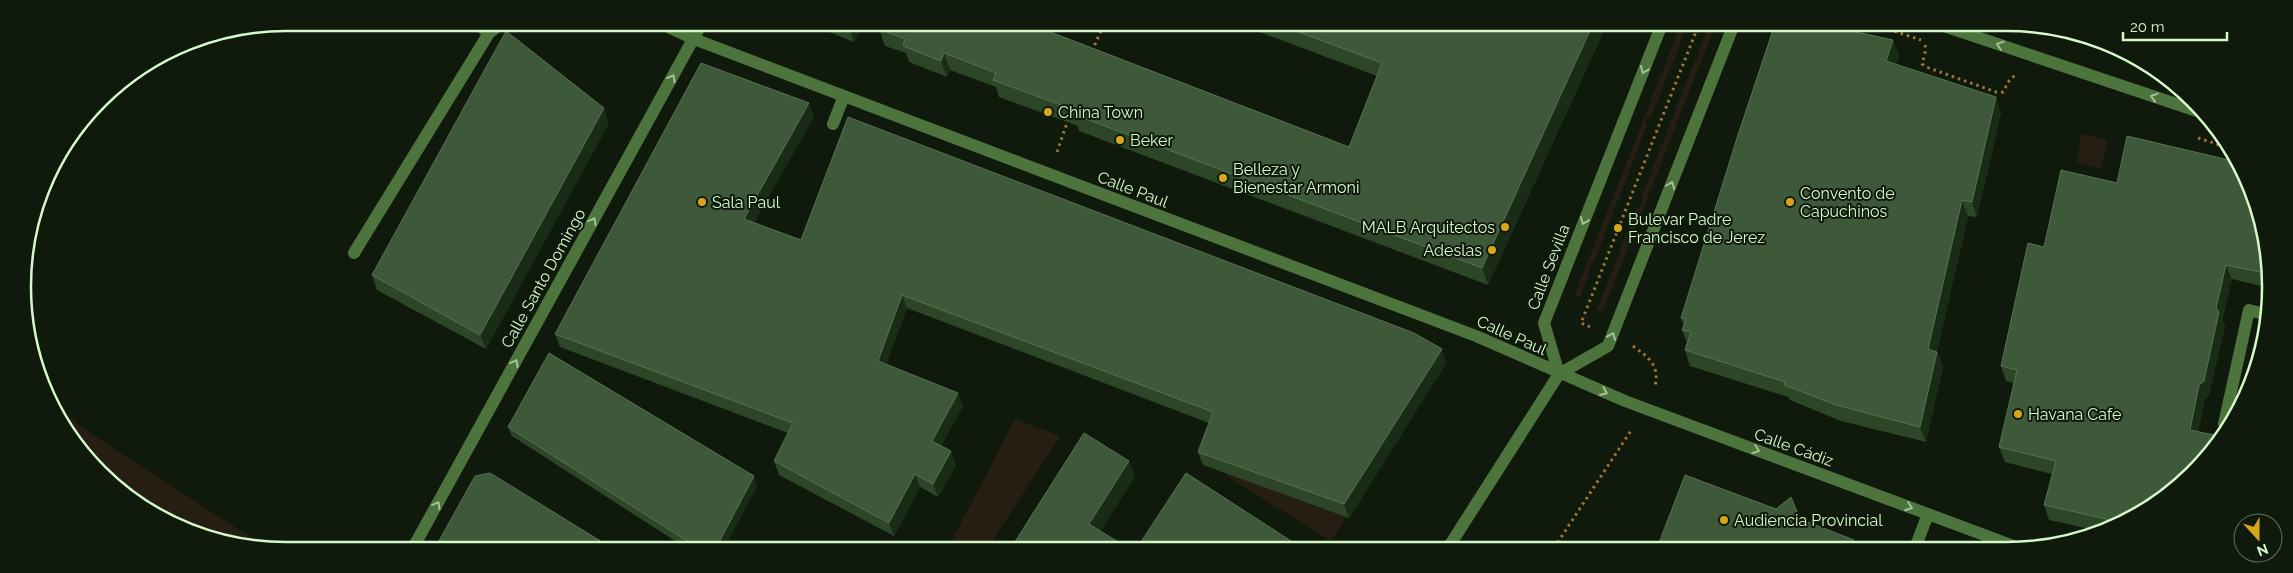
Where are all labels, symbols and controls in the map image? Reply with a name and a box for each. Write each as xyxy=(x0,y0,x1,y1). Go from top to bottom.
scale bar xyxy=(2123,10,2227,42)
text: 20 m xyxy=(2130,18,2165,36)
one-way arrow xyxy=(1996,41,2005,51)
one-way arrow xyxy=(1640,65,1650,73)
one-way arrow xyxy=(665,75,675,84)
one-way arrow xyxy=(2150,93,2159,103)
place label: China Town xyxy=(1058,103,1143,122)
marker: China Town xyxy=(1042,106,1054,118)
place label: Beker xyxy=(1130,131,1173,150)
marker: Beker xyxy=(1114,134,1126,146)
place label: Belleza y Bienestar Armoni xyxy=(1233,160,1359,197)
street label: Calle Paul xyxy=(1095,167,1172,212)
marker: Belleza y Bienestar Armoni xyxy=(1217,172,1229,184)
one-way arrow xyxy=(1665,181,1675,190)
place label: Convento de Capuchinos xyxy=(1800,184,1895,221)
place label: Sala Paul xyxy=(712,193,781,212)
marker: Sala Paul xyxy=(696,196,708,208)
marker: Convento de Capuchinos xyxy=(1784,196,1796,208)
street label: Calle Santo Domingo xyxy=(497,205,590,351)
place label: Bulevar Padre Francisco de Jerez xyxy=(1628,210,1765,247)
one-way arrow xyxy=(1580,216,1590,225)
one-way arrow xyxy=(587,217,597,226)
place label: MALB Arquitectos xyxy=(1362,218,1495,237)
marker: MALB Arquitectos xyxy=(1499,221,1511,233)
street label: Calle Sevilla xyxy=(1523,222,1573,313)
marker: Bulevar Padre Francisco de Jerez xyxy=(1612,222,1624,234)
place label: Adeslas xyxy=(1424,241,1482,260)
marker: Adeslas xyxy=(1486,244,1498,256)
street label: Calle Paul xyxy=(1474,312,1550,360)
one-way arrow xyxy=(1606,332,1616,341)
one-way arrow xyxy=(509,359,519,368)
one-way arrow xyxy=(1599,386,1608,397)
place label: Havana Cafe xyxy=(2028,405,2121,424)
marker: Havana Cafe xyxy=(2012,408,2024,420)
street label: Calle Cádiz xyxy=(1752,424,1836,471)
one-way arrow xyxy=(1752,444,1760,454)
one-way arrow xyxy=(1904,501,1912,511)
one-way arrow xyxy=(430,502,440,511)
place label: Audiencia Provincial xyxy=(1734,511,1883,530)
north arrow xyxy=(2233,513,2283,563)
marker: Audiencia Provincial xyxy=(1718,514,1730,526)
text: N xyxy=(2255,541,2271,560)

